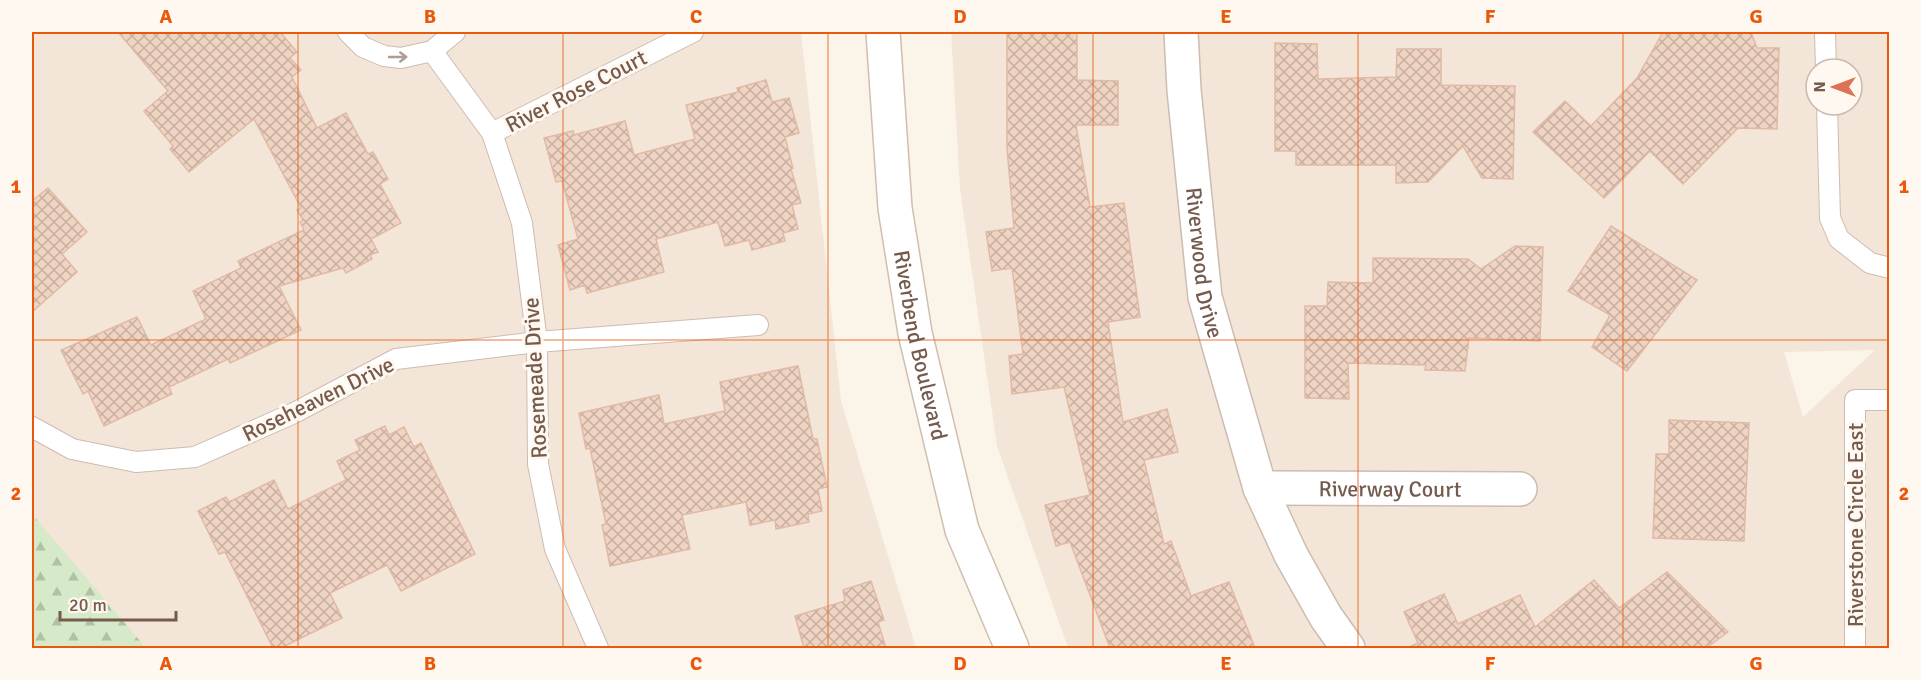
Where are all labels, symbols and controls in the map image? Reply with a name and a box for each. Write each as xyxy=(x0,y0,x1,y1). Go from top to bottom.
text: A xyxy=(160,4,173,29)
text: B xyxy=(424,4,436,29)
text: C xyxy=(690,4,702,29)
text: D xyxy=(953,4,967,29)
text: E xyxy=(1220,4,1232,29)
text: F xyxy=(1485,4,1496,29)
text: G xyxy=(1749,4,1763,29)
street label: River Rose Court xyxy=(501,44,652,138)
one-way arrow xyxy=(388,51,407,63)
north arrow xyxy=(1804,57,1864,117)
text: N xyxy=(1810,81,1830,93)
text: 1 xyxy=(11,174,22,199)
text: 1 xyxy=(1899,174,1910,199)
street label: Riverwood Drive xyxy=(1180,186,1230,341)
street label: Riverbend Boulevard xyxy=(888,248,954,443)
street label: Rosemeade Drive xyxy=(517,297,553,459)
street label: Roseheaven Drive xyxy=(238,351,398,447)
street label: Riverstone Circle East xyxy=(1842,423,1869,627)
street label: Riverway Court xyxy=(1318,475,1462,502)
text: 2 xyxy=(11,481,21,506)
text: 2 xyxy=(1899,481,1909,506)
scale bar xyxy=(60,584,176,622)
text: 20 m xyxy=(69,594,107,616)
text: A xyxy=(160,651,173,676)
text: B xyxy=(424,651,436,676)
text: C xyxy=(690,651,702,676)
text: D xyxy=(953,651,967,676)
text: E xyxy=(1220,651,1232,676)
text: F xyxy=(1485,651,1496,676)
text: G xyxy=(1749,651,1763,676)

